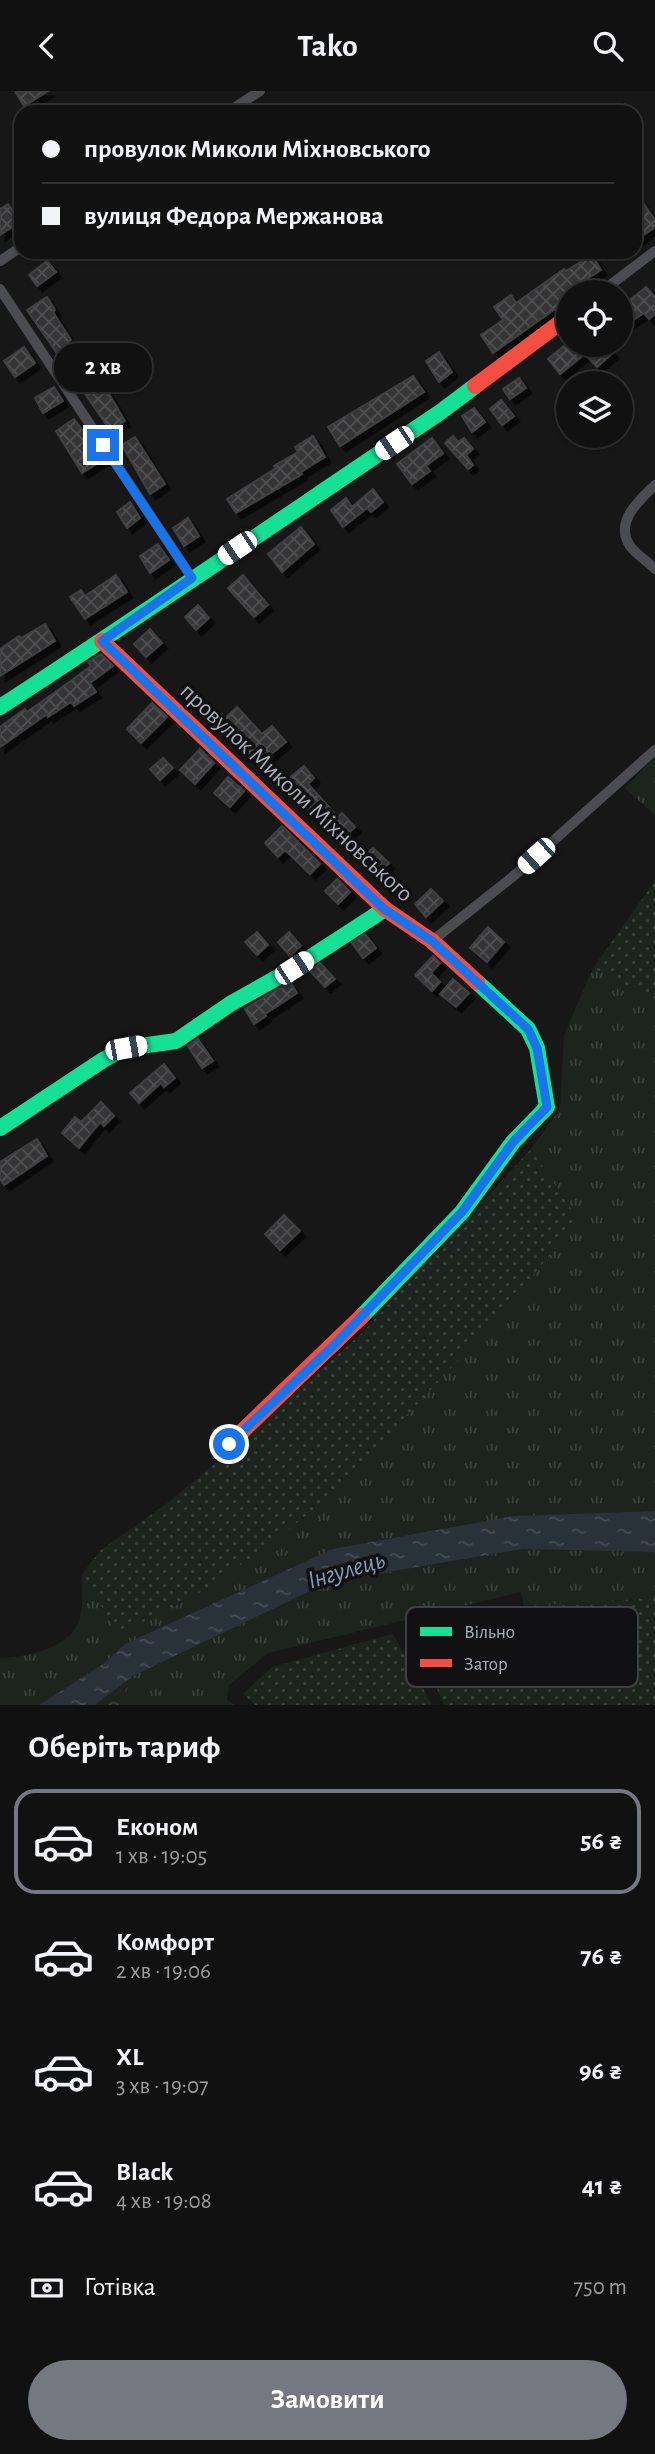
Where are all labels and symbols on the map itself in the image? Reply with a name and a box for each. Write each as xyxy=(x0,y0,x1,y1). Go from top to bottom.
callout: 2 хв xyxy=(54,343,152,393)
car xyxy=(371,423,418,463)
route end xyxy=(87,429,119,461)
car xyxy=(214,528,261,568)
street label: провулок Миколи Міхновського xyxy=(175,679,417,907)
car xyxy=(514,834,559,878)
car xyxy=(271,948,318,988)
car xyxy=(104,1034,149,1062)
route start xyxy=(213,1428,245,1460)
water label: Інгулець xyxy=(305,1547,388,1593)
legend xyxy=(406,1607,638,1687)
text: Вільно xyxy=(464,1623,515,1642)
text: Затор xyxy=(464,1655,508,1674)

